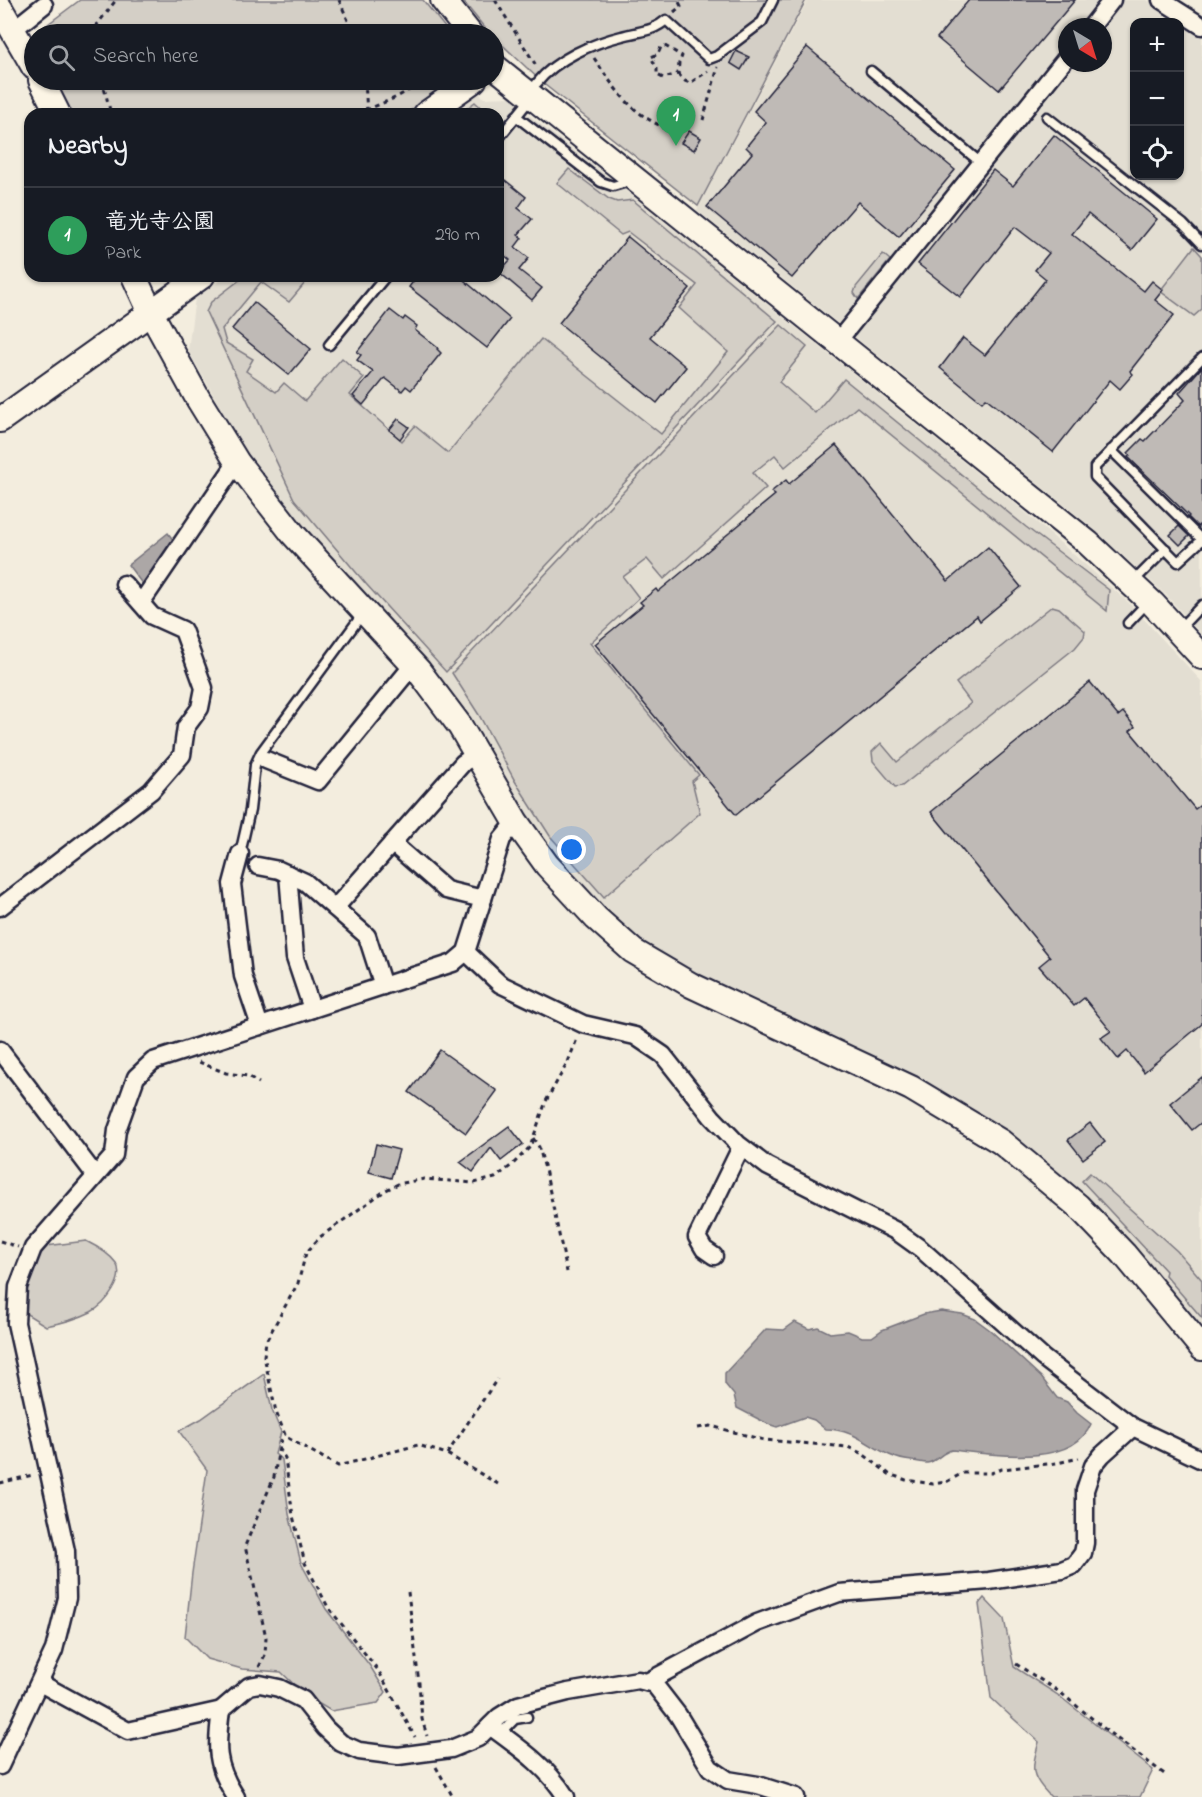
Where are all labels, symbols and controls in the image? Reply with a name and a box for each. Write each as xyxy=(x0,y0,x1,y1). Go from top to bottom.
north arrow xyxy=(1058,18,1112,72)
map controls xyxy=(1130,18,1184,180)
button: + xyxy=(1130,18,1184,72)
search box xyxy=(24,24,504,90)
icon: search xyxy=(45,41,78,74)
text: Search here xyxy=(93,41,198,73)
button: − xyxy=(1130,72,1184,126)
pin: 1 xyxy=(656,96,696,146)
button: locate xyxy=(1130,126,1184,180)
text: Nearby xyxy=(48,128,127,166)
text: 竜光寺公園 xyxy=(105,207,215,239)
text: 1 xyxy=(64,221,71,250)
text: 290 m xyxy=(435,221,480,250)
text: Park xyxy=(105,239,141,268)
your location xyxy=(557,835,586,864)

